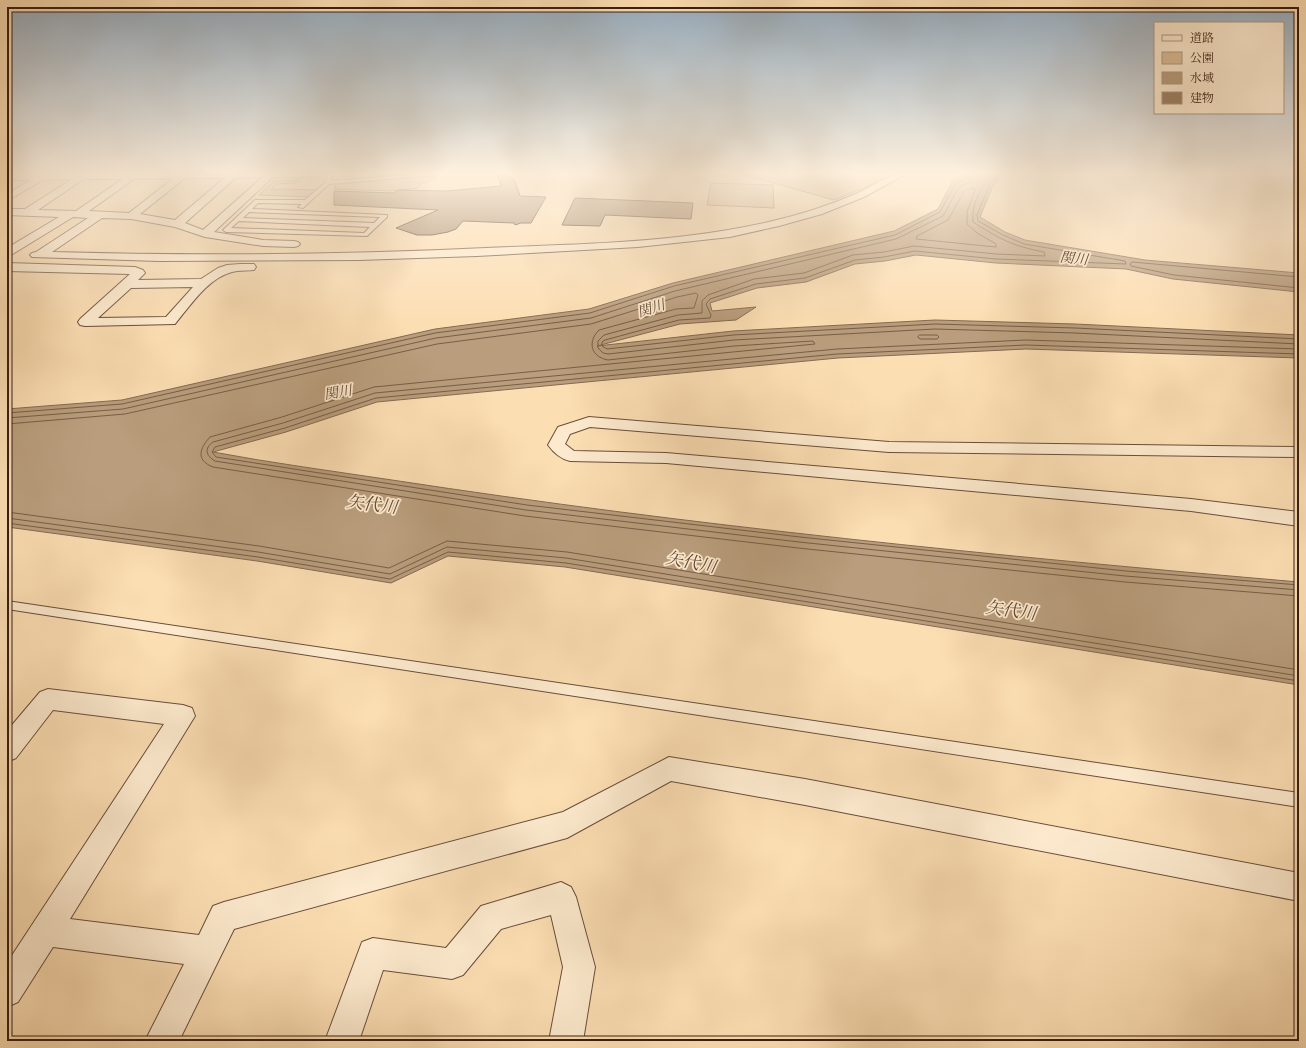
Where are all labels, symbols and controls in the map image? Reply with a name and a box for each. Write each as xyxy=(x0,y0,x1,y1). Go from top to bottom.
legend xyxy=(1154,22,1284,114)
text: 道路 xyxy=(1190,31,1214,47)
text: 公園 xyxy=(1190,51,1214,67)
text: 水域 xyxy=(1190,71,1214,87)
text: 建物 xyxy=(1190,91,1214,107)
water label: 関川 xyxy=(1059,249,1091,271)
water label: 関川 xyxy=(635,295,670,323)
water label: 関川 xyxy=(323,381,356,405)
water label: 矢代川 xyxy=(345,491,401,520)
water label: 矢代川 xyxy=(663,547,720,580)
water label: 矢代川 xyxy=(984,597,1040,627)

